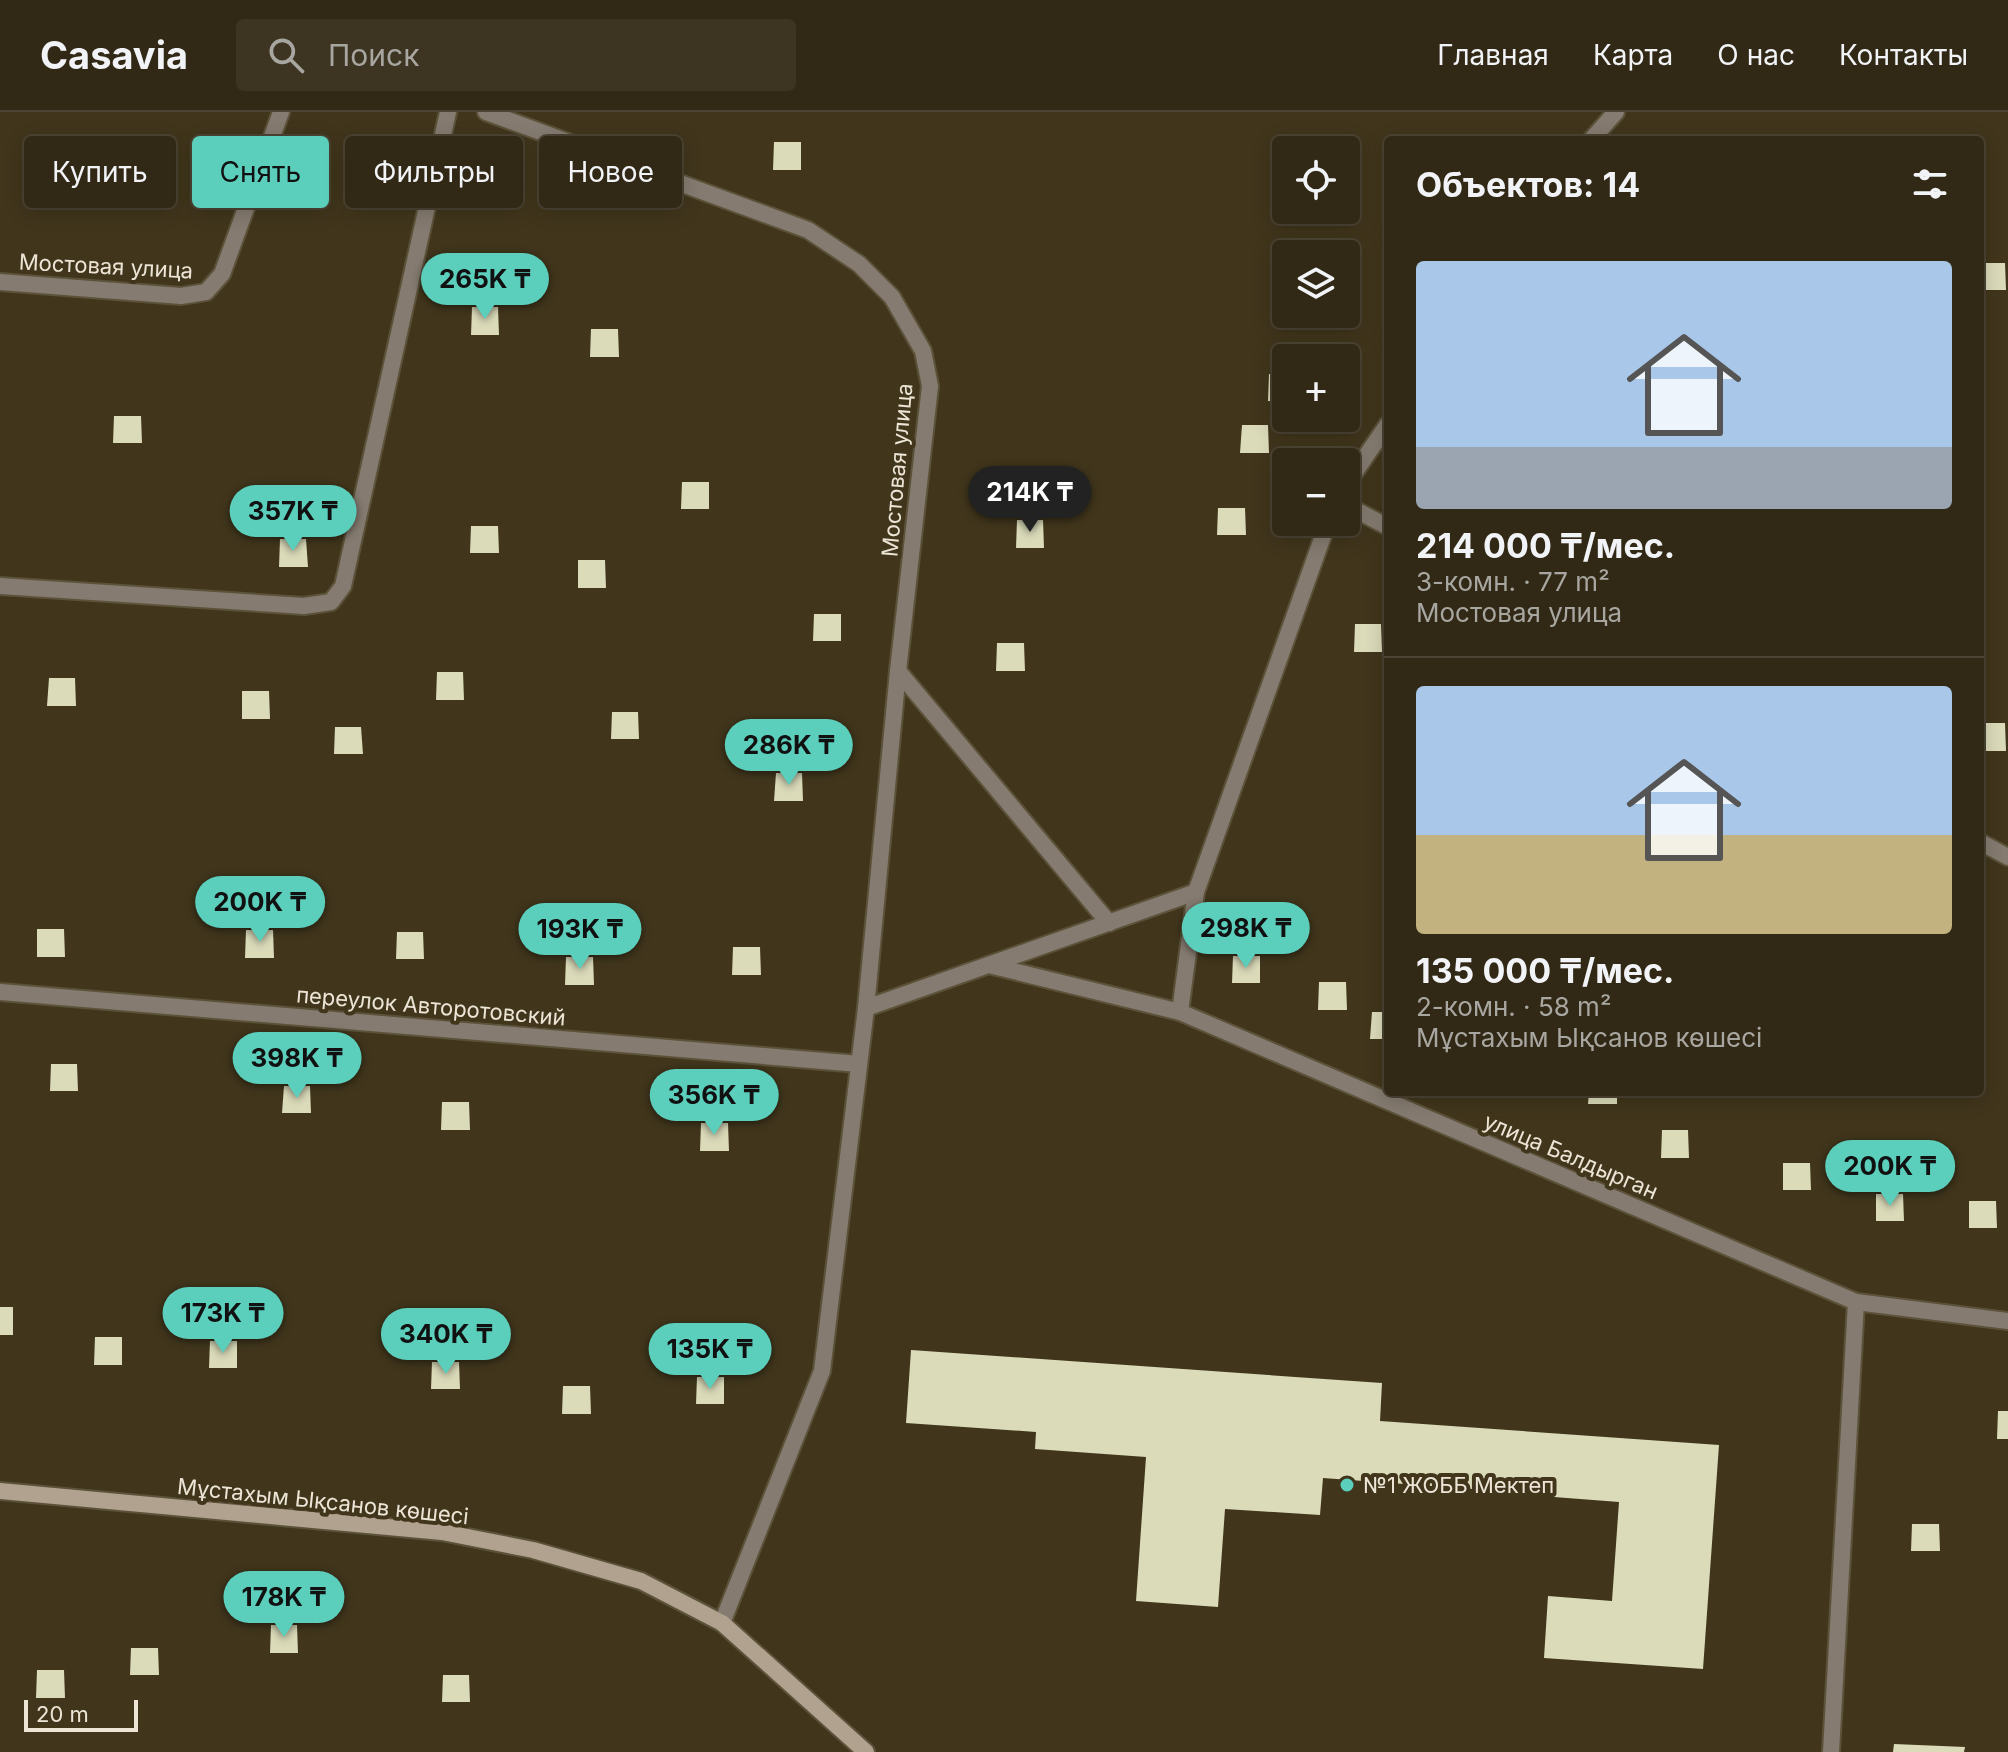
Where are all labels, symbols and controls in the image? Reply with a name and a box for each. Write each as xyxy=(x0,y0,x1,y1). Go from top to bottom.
search box xyxy=(236,19,796,91)
text: Casavia xyxy=(40,32,188,78)
icon: search xyxy=(264,33,308,77)
text: Поиск xyxy=(328,37,419,73)
text: Главная xyxy=(1437,38,1549,72)
text: Карта xyxy=(1593,38,1673,72)
text: О нас xyxy=(1717,38,1795,72)
text: Контакты xyxy=(1839,38,1968,72)
chip: Купить xyxy=(24,136,176,208)
chip: Снять xyxy=(192,136,329,208)
chip: Фильтры xyxy=(345,136,523,208)
chip: Новое xyxy=(539,136,682,208)
map controls xyxy=(1272,136,1360,536)
button: locate xyxy=(1272,136,1360,224)
icon: filters xyxy=(1908,162,1952,206)
text: Объектов: 14 xyxy=(1416,164,1640,205)
button: layers xyxy=(1272,240,1360,328)
street label: Мостовая улица xyxy=(18,248,194,284)
pin: 265K ₸ xyxy=(420,253,550,321)
text: 265K ₸ xyxy=(439,263,531,294)
icon: home xyxy=(1612,313,1756,457)
button: + xyxy=(1272,344,1360,432)
street label: Мостовая улица xyxy=(876,382,918,558)
button: − xyxy=(1272,448,1360,536)
pin: 214K ₸ xyxy=(965,466,1095,534)
text: 214K ₸ xyxy=(986,476,1074,507)
pin: 357K ₸ xyxy=(228,485,358,553)
text: 357K ₸ xyxy=(248,495,338,526)
text: 214 000 ₸/мес. xyxy=(1416,525,1675,566)
text: 3-комн. · 77 m² xyxy=(1416,566,1610,597)
text: Мостовая улица xyxy=(1416,597,1622,628)
pin: 286K ₸ xyxy=(724,719,854,787)
text: 286K ₸ xyxy=(743,729,835,760)
icon: home xyxy=(1612,738,1756,882)
pin: 200K ₸ xyxy=(195,876,325,944)
text: 200K ₸ xyxy=(213,886,307,917)
pin: 298K ₸ xyxy=(1181,902,1311,970)
pin: 193K ₸ xyxy=(515,903,645,971)
text: 298K ₸ xyxy=(1200,912,1292,943)
text: 193K ₸ xyxy=(536,913,624,944)
text: 135 000 ₸/мес. xyxy=(1416,950,1674,991)
street label: переулок Авторотовский xyxy=(295,981,567,1031)
text: 2-комн. · 58 m² xyxy=(1416,991,1611,1022)
text: Мұстахым Ықсанов көшесі xyxy=(1416,1022,1762,1053)
pin: 398K ₸ xyxy=(232,1032,362,1100)
text: 398K ₸ xyxy=(251,1042,343,1073)
pin: 356K ₸ xyxy=(649,1069,779,1137)
text: 356K ₸ xyxy=(668,1079,760,1110)
street label: улица Балдырган xyxy=(1480,1108,1662,1204)
pin: 200K ₸ xyxy=(1825,1140,1955,1208)
text: 200K ₸ xyxy=(1843,1150,1937,1181)
pin: 173K ₸ xyxy=(158,1287,288,1355)
text: 173K ₸ xyxy=(181,1297,265,1328)
pin: 340K ₸ xyxy=(381,1308,511,1376)
text: 340K ₸ xyxy=(399,1318,493,1349)
pin: 135K ₸ xyxy=(645,1323,775,1391)
text: 135K ₸ xyxy=(667,1333,753,1364)
place label: №1 ЖОББ Мектеп xyxy=(1363,1472,1554,1498)
street label: Мұстахым Ықсанов көшесі xyxy=(176,1473,470,1529)
marker: №1 ЖОББ Мектеп xyxy=(1338,1476,1356,1494)
pin: 178K ₸ xyxy=(219,1571,349,1639)
text: 178K ₸ xyxy=(241,1581,327,1612)
scale bar xyxy=(24,1696,138,1732)
text: 20 m xyxy=(36,1701,89,1727)

